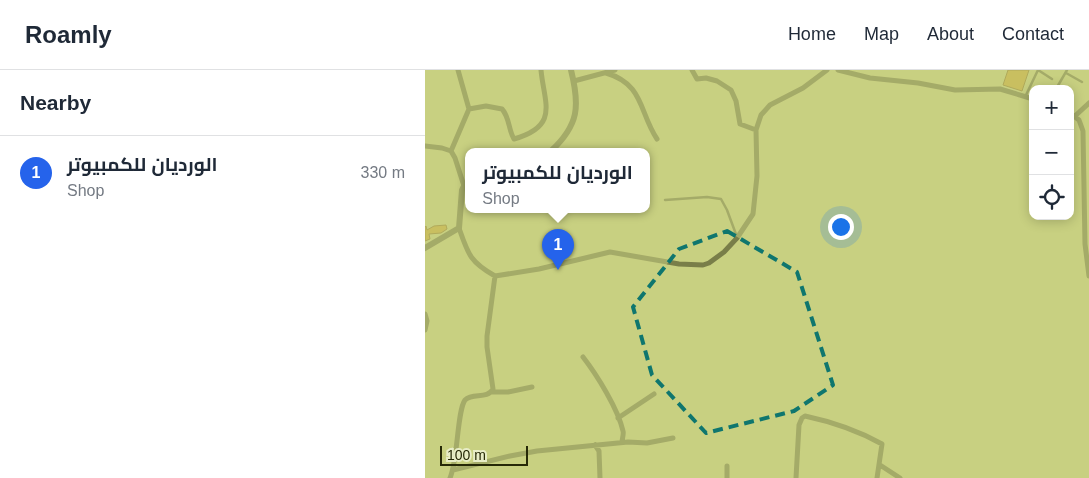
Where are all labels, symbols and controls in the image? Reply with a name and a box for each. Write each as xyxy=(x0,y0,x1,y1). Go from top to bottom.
text: Roamly xyxy=(25,21,112,48)
text: Home xyxy=(788,24,836,44)
text: Map xyxy=(864,24,899,44)
text: About xyxy=(927,24,974,44)
text: Contact xyxy=(1002,24,1064,44)
map controls xyxy=(1029,85,1074,220)
button: + xyxy=(1029,85,1074,130)
text: Nearby xyxy=(20,91,91,114)
button: − xyxy=(1029,130,1074,175)
popup xyxy=(465,148,650,213)
text: الورديان للكمبيوتر xyxy=(67,154,217,175)
text: الورديان للكمبيوتر xyxy=(482,162,633,183)
text: 1 xyxy=(32,164,40,181)
text: 330 m xyxy=(361,164,405,181)
button: locate xyxy=(1029,175,1074,220)
text: Shop xyxy=(67,182,104,199)
text: Shop xyxy=(482,190,520,207)
your location xyxy=(828,214,854,240)
pin: 1 xyxy=(542,229,574,270)
scale bar xyxy=(440,443,527,466)
text: 100 m xyxy=(447,447,486,463)

